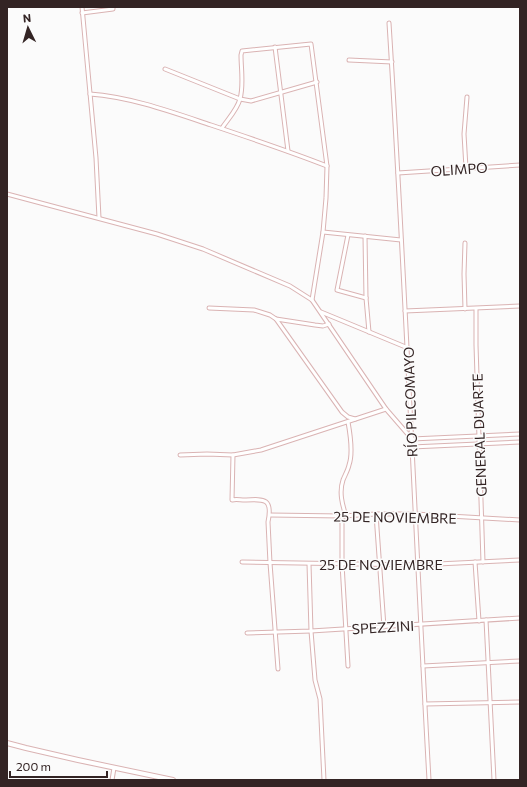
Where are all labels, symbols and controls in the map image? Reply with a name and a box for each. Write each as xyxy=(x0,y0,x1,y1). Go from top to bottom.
north arrow xyxy=(8,8,48,48)
text: N xyxy=(22,11,32,24)
street label: OLIMPO xyxy=(430,159,488,179)
street label: RÍO PILCOMAYO xyxy=(400,346,420,458)
street label: GENERAL DUARTE xyxy=(468,373,490,497)
street label: 25 DE NOVIEMBRE xyxy=(333,507,457,527)
street label: 25 DE NOVIEMBRE xyxy=(319,556,443,573)
street label: SPEZZINI xyxy=(351,617,415,637)
scale bar xyxy=(10,753,107,779)
text: 200 m xyxy=(16,759,51,773)

